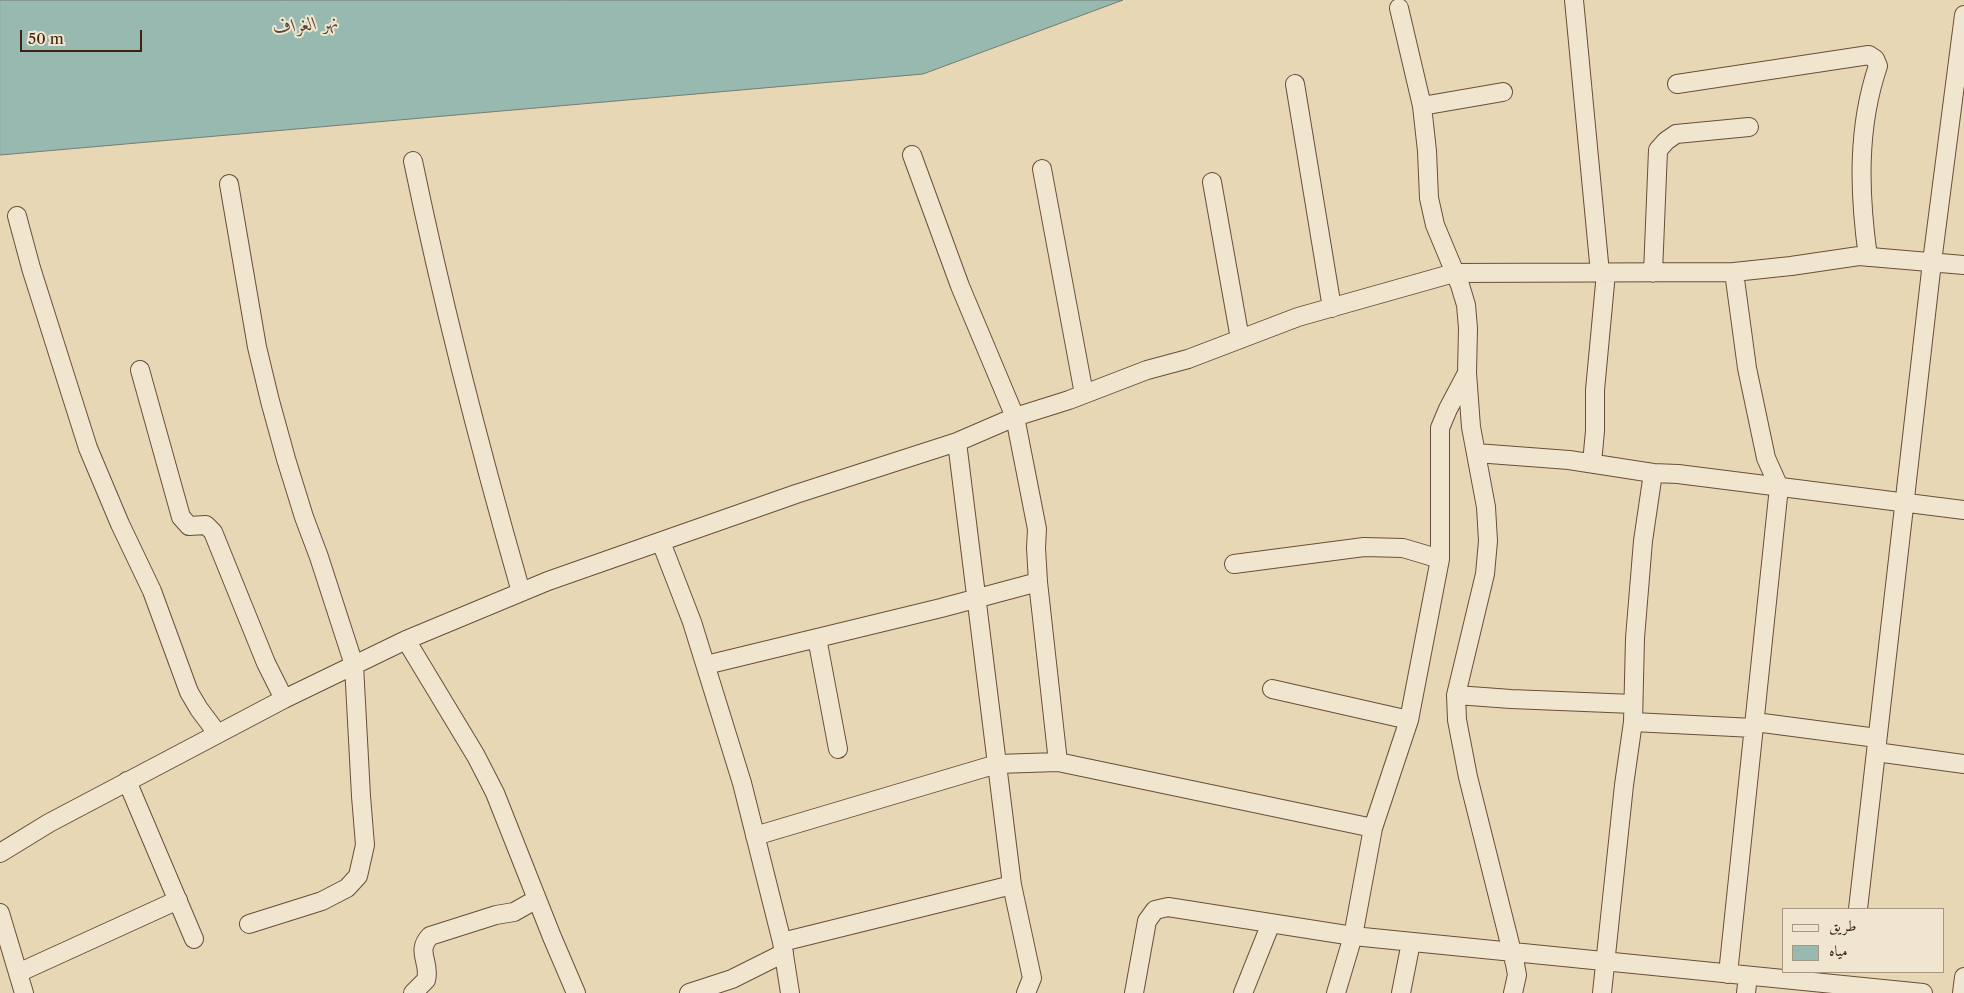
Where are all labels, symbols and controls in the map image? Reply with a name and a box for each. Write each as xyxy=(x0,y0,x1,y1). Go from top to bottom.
water label: نهر الغراف xyxy=(272,11,340,39)
scale bar xyxy=(22,20,145,52)
text: 50 m xyxy=(28,29,64,48)
legend xyxy=(1782,908,1944,973)
text: طريق xyxy=(1829,916,1856,935)
text: مياه xyxy=(1829,941,1847,960)

